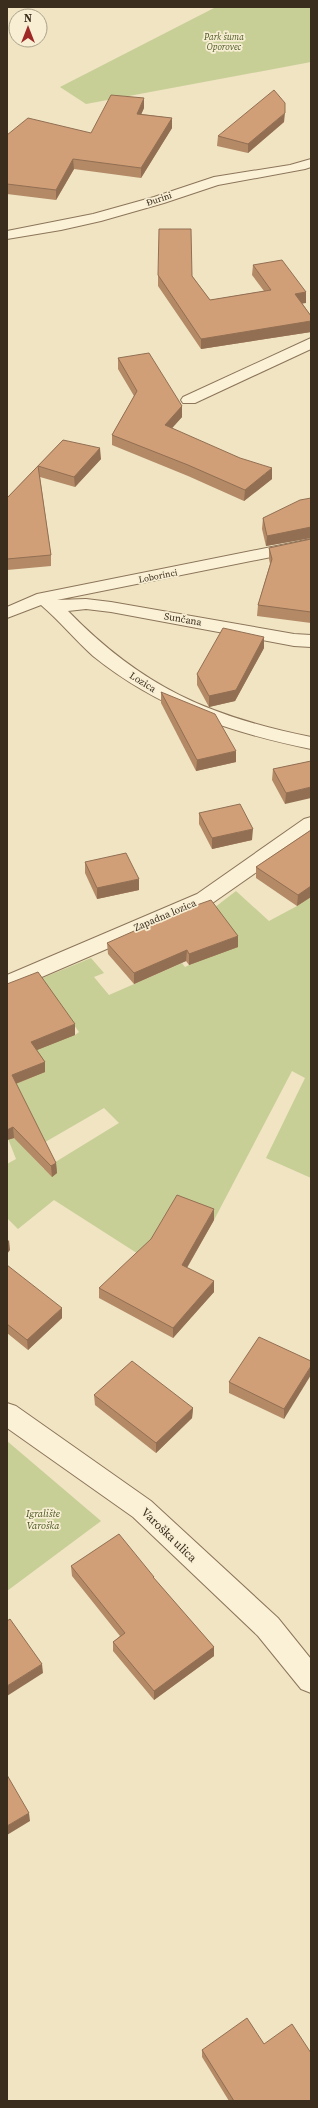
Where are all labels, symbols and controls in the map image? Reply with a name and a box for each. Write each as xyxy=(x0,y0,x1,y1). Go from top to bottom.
north arrow xyxy=(8,8,48,48)
text: N xyxy=(24,11,32,26)
park label: Park šuma Oporovec xyxy=(203,31,244,53)
street label: Đurini xyxy=(145,189,174,209)
street label: Loborinci xyxy=(138,566,179,586)
street label: Sunčana xyxy=(163,609,204,629)
street label: Lozica xyxy=(127,669,159,696)
street label: Zapadna lozica xyxy=(132,896,199,934)
street label: Varoška ulica xyxy=(138,1504,201,1566)
park label: Igralište Varoška xyxy=(25,1507,60,1532)

